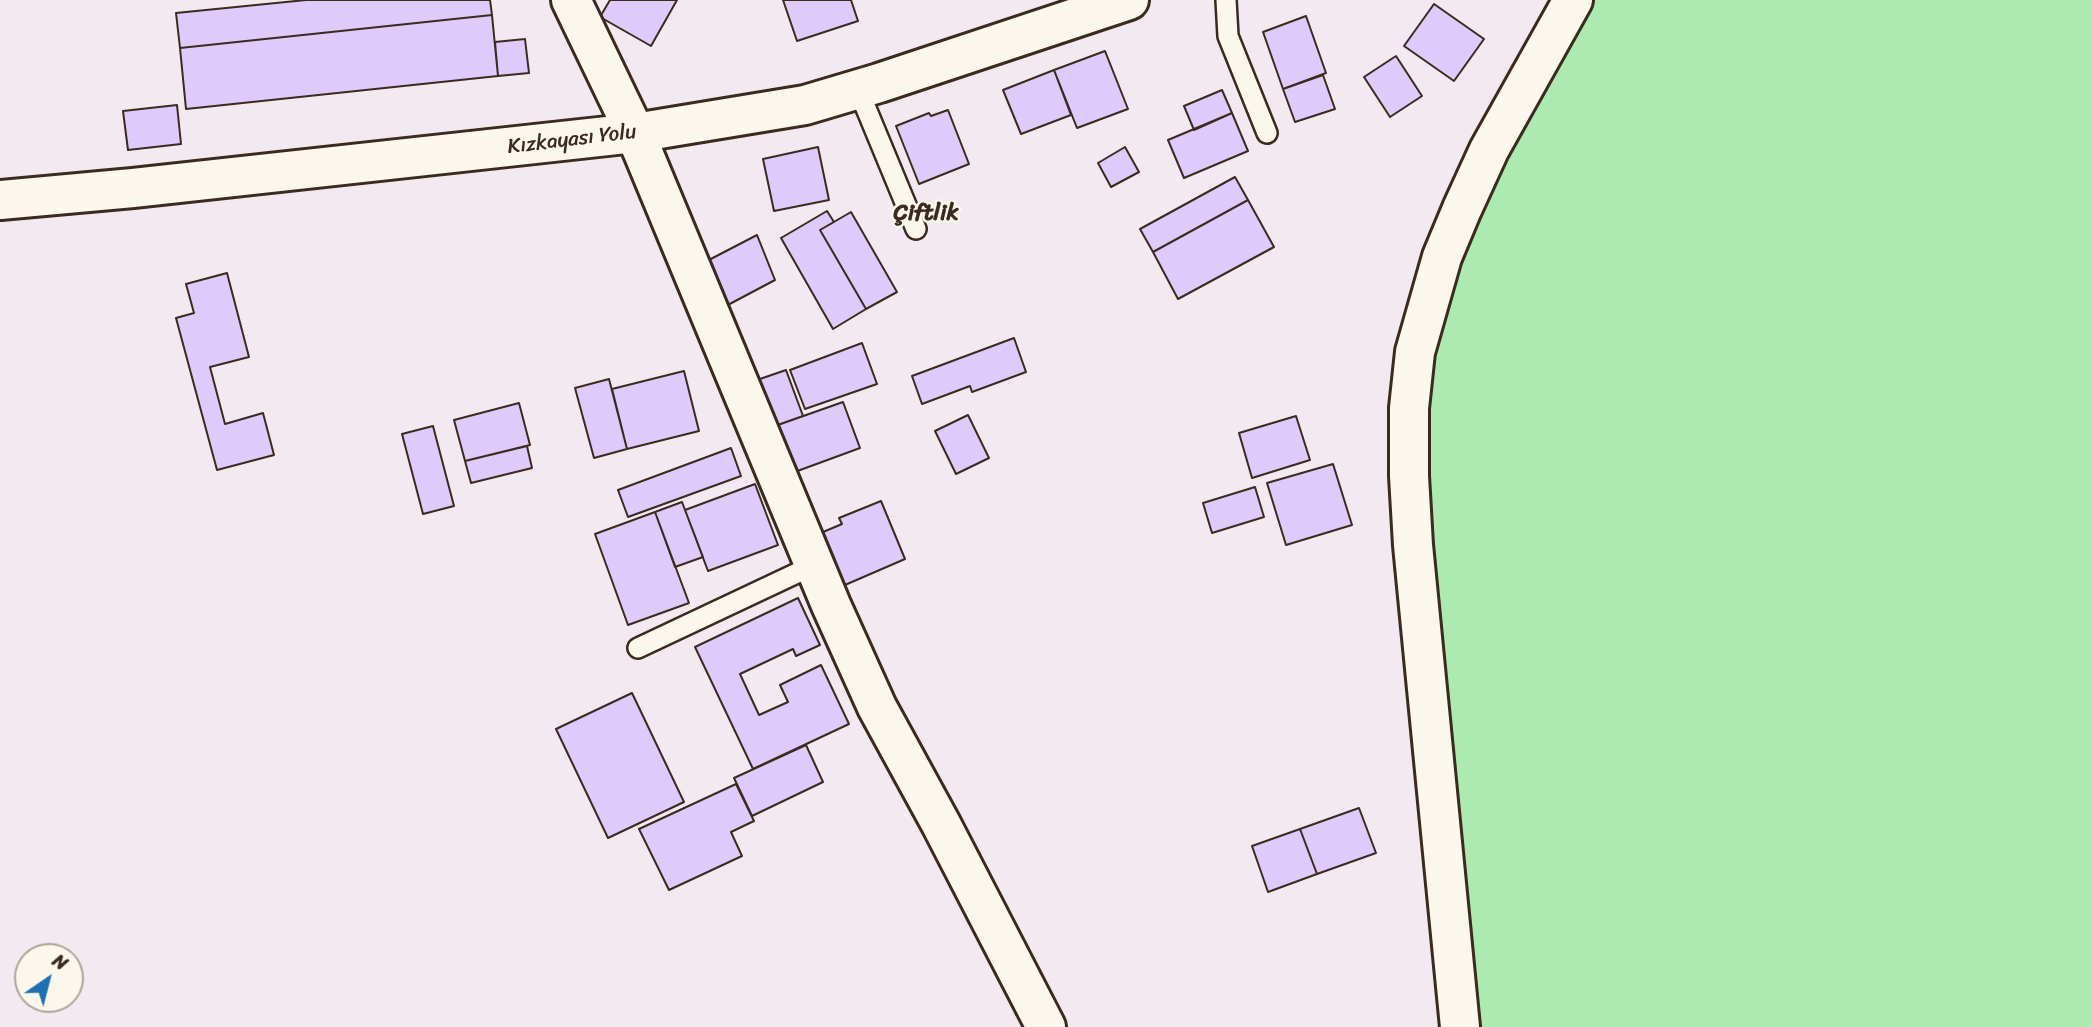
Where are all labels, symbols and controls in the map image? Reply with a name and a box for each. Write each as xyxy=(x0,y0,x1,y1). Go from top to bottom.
street label: Kızkayası Yolu xyxy=(506,120,638,160)
district label: Çiftlik xyxy=(893,200,959,228)
north arrow xyxy=(14,943,84,1013)
text: N xyxy=(45,945,75,979)

